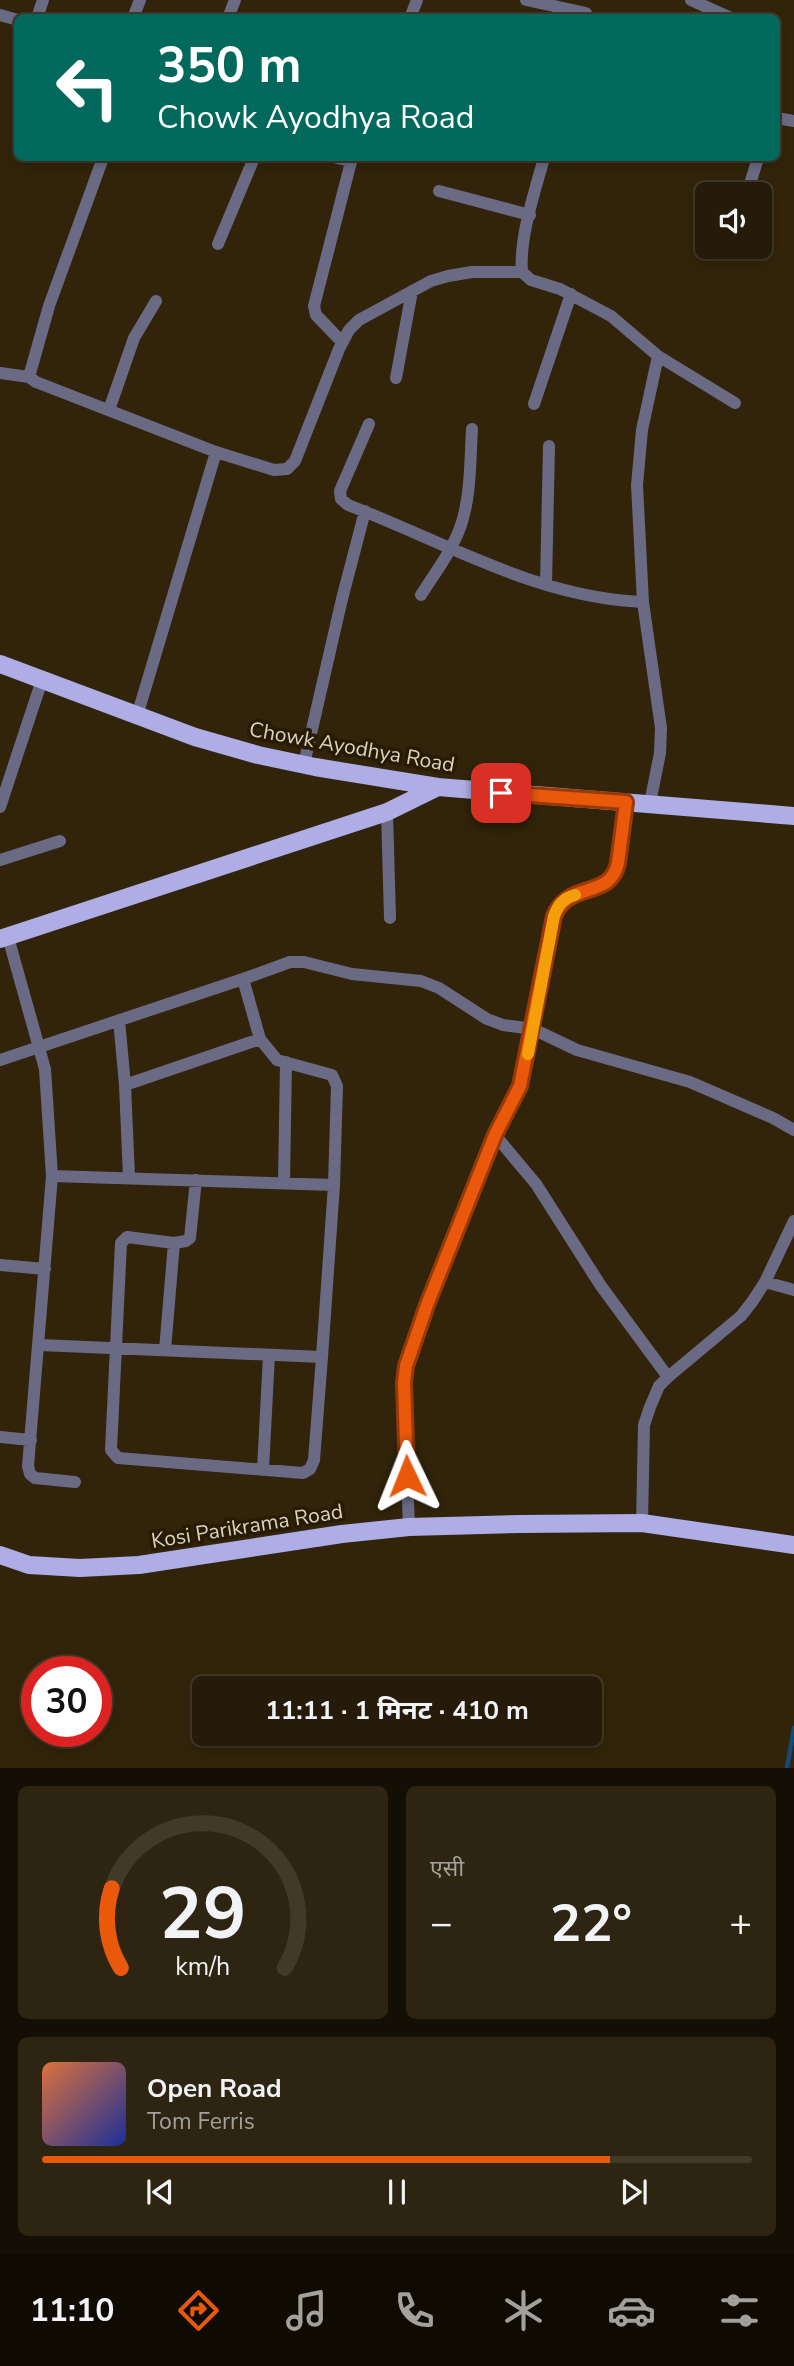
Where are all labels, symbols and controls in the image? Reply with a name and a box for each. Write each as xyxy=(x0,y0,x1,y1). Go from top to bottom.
text: 350 m xyxy=(157,32,301,99)
icon: left xyxy=(42,42,133,133)
text: Chowk Ayodhya Road xyxy=(157,96,474,139)
map controls xyxy=(695,182,772,259)
button: sound xyxy=(695,182,772,259)
street label: Chowk Ayodhya Road xyxy=(247,715,457,779)
pin xyxy=(471,763,531,823)
icon: arrive xyxy=(482,774,520,812)
position arrow xyxy=(370,1439,444,1513)
street label: Kosi Parikrama Road xyxy=(149,1497,345,1555)
speed limit sign: 30 xyxy=(21,1656,112,1747)
text: 11:11 · 1 मिनट · 410 m xyxy=(265,1693,529,1728)
text: एसी xyxy=(430,1853,464,1884)
text: 29 xyxy=(159,1865,247,1965)
text: 22° xyxy=(550,1888,632,1959)
text: − xyxy=(430,1898,453,1949)
text: + xyxy=(729,1898,752,1949)
text: km/h xyxy=(175,1950,231,1984)
text: Open Road xyxy=(147,2071,282,2106)
text: Tom Ferris xyxy=(147,2106,255,2137)
icon: previous xyxy=(141,2173,179,2211)
icon: pause xyxy=(378,2173,416,2211)
icon: next xyxy=(615,2173,653,2211)
icon: directions xyxy=(174,2286,223,2335)
icon: music xyxy=(282,2286,331,2335)
icon: phone xyxy=(390,2286,439,2335)
icon: climate xyxy=(499,2286,548,2335)
icon: car xyxy=(607,2286,656,2335)
icon: filters xyxy=(715,2286,764,2335)
text: 11:10 xyxy=(30,2289,114,2332)

